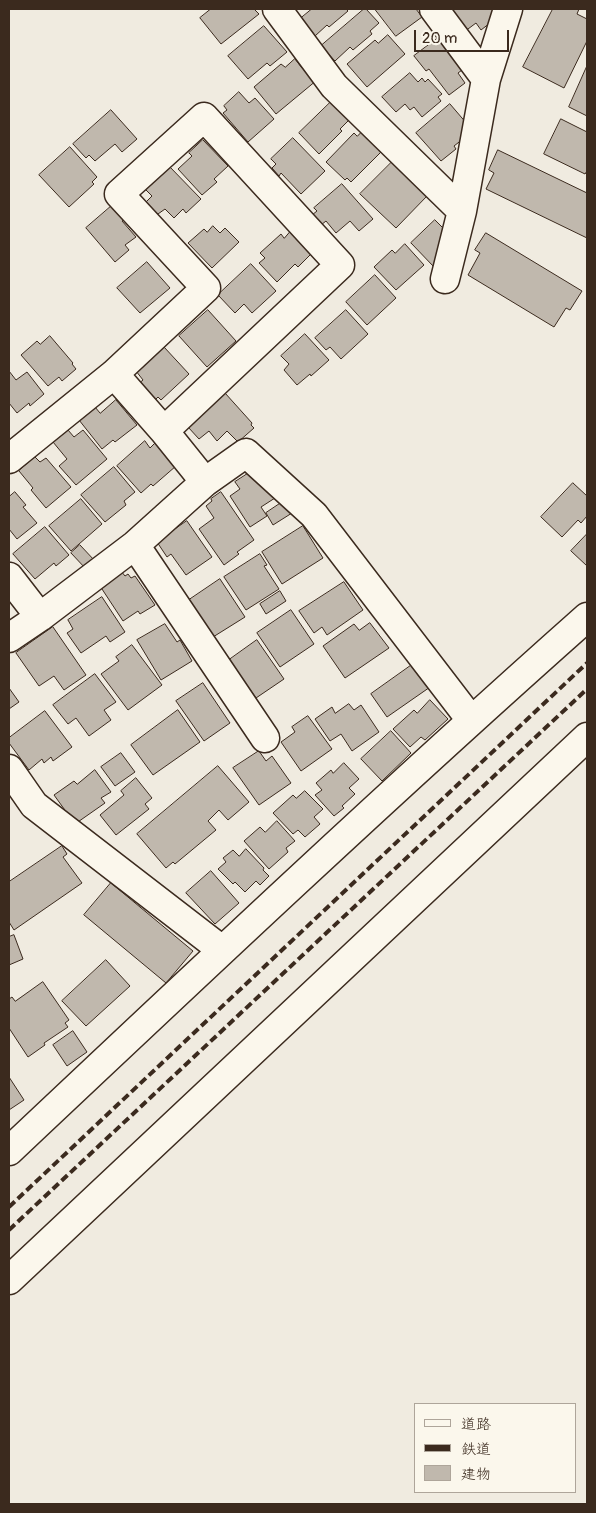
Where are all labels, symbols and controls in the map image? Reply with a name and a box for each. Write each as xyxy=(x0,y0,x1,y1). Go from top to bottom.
scale bar xyxy=(416,20,511,52)
text: 20 m xyxy=(422,29,457,48)
legend xyxy=(414,1403,576,1493)
text: 道路 xyxy=(461,1415,491,1434)
text: 鉄道 xyxy=(461,1440,491,1459)
text: 建物 xyxy=(461,1465,491,1484)

